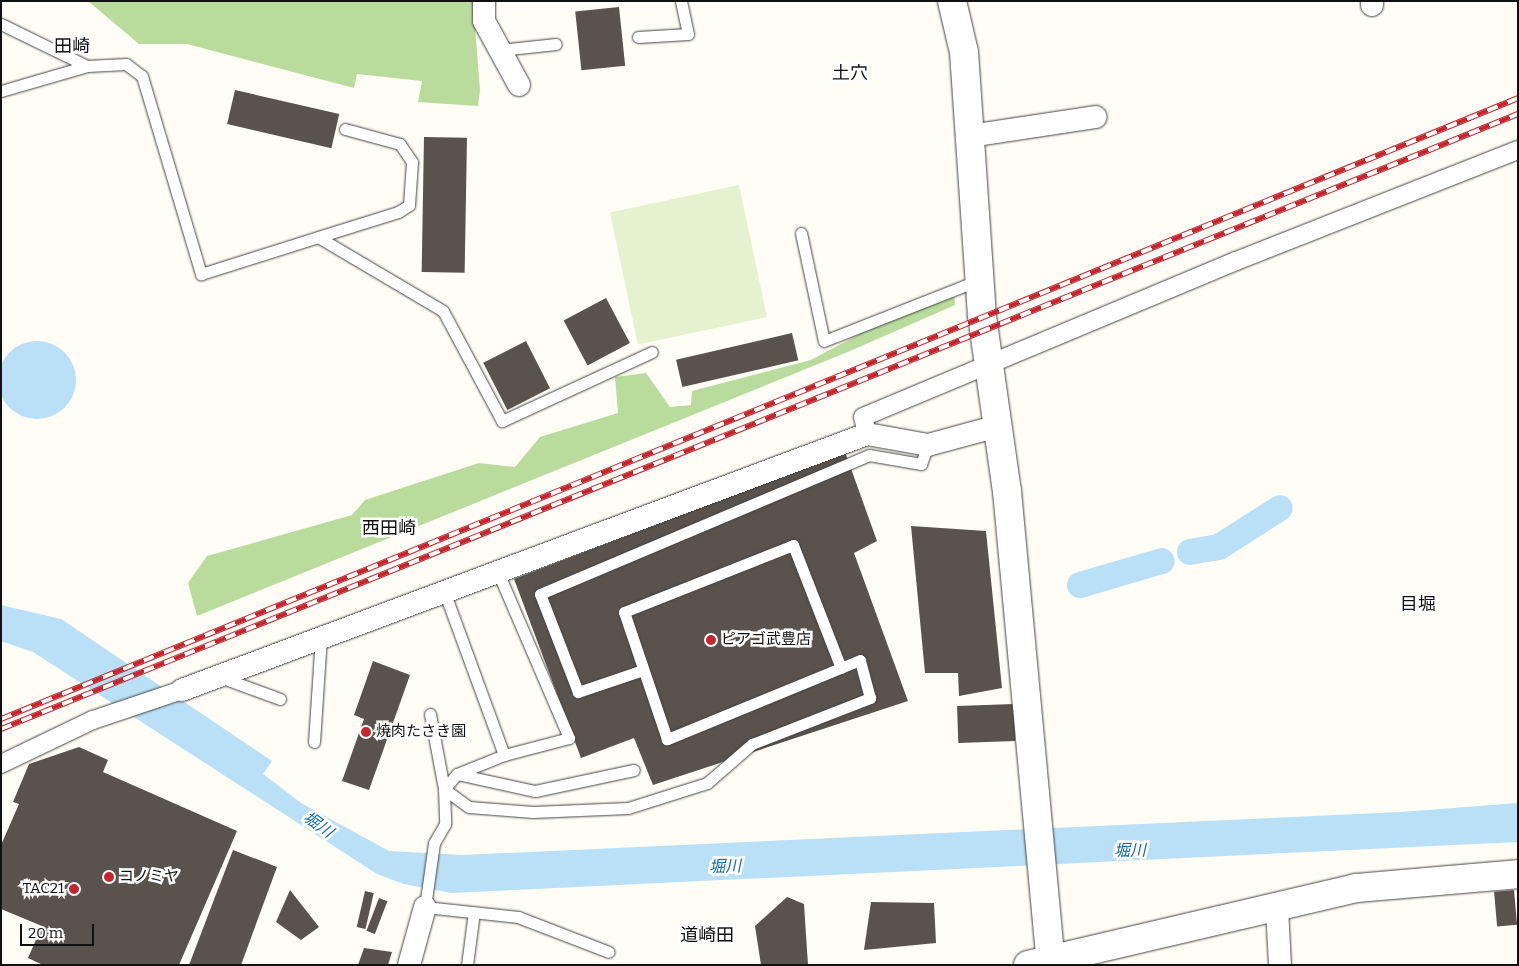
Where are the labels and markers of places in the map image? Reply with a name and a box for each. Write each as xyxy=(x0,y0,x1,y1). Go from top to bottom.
place label: ピアゴ武豊店 xyxy=(721,631,811,649)
marker: ピアゴ武豊店 xyxy=(705,634,717,646)
place label: 焼肉たさき園 xyxy=(376,723,466,741)
marker: 焼肉たさき園 xyxy=(360,726,372,738)
place label: コノミヤ xyxy=(119,868,179,886)
marker: コノミヤ xyxy=(103,871,115,883)
place label: TAC21 xyxy=(22,880,64,898)
marker: TAC21 xyxy=(68,883,80,895)

